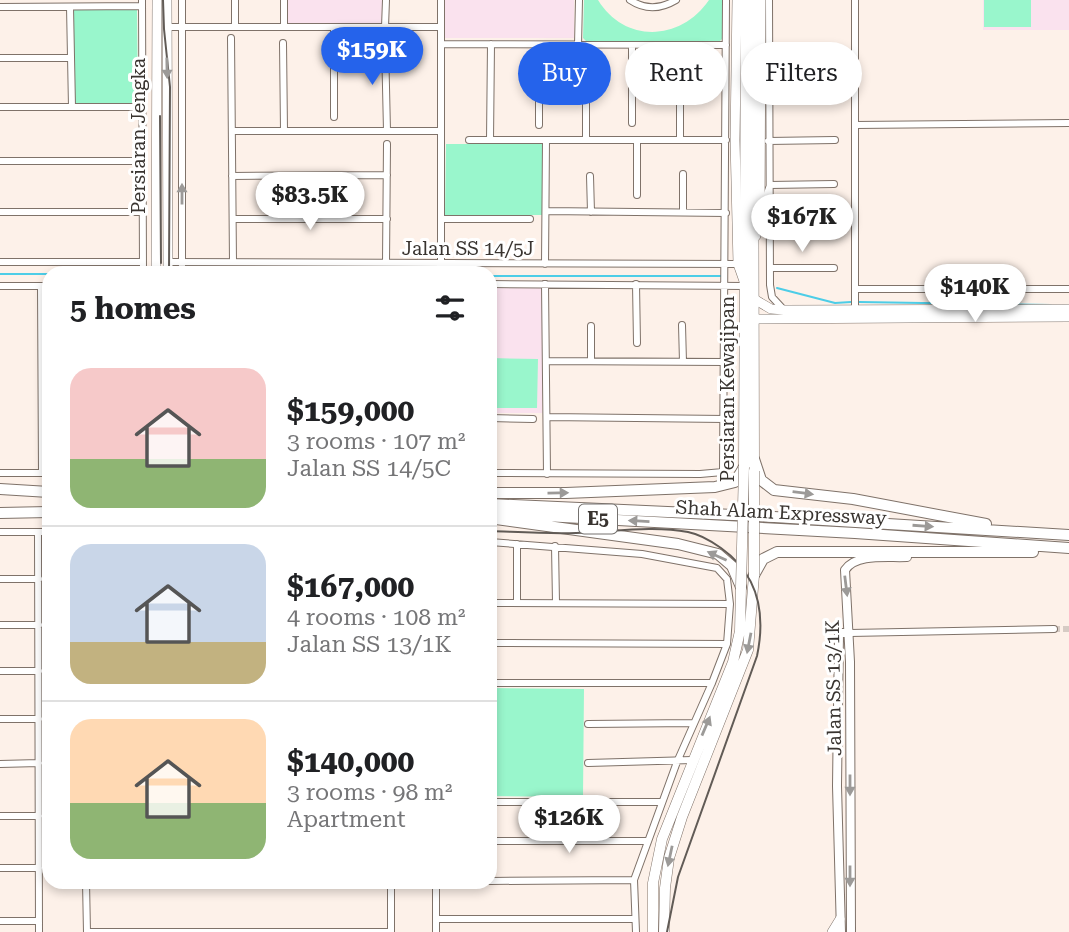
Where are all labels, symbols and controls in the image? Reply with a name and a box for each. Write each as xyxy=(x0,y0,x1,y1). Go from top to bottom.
pin: $159K xyxy=(323,28,421,87)
text: $159K xyxy=(337,36,407,63)
chip: Buy xyxy=(518,42,611,105)
chip: Rent xyxy=(625,42,727,105)
chip: Filters xyxy=(741,42,862,105)
street label: Persiaran Jengka xyxy=(127,57,150,214)
one-way arrow xyxy=(161,57,173,79)
pin: $83.5K xyxy=(253,173,367,232)
text: $83.5K xyxy=(272,181,348,208)
one-way arrow xyxy=(176,182,188,204)
pin: $167K xyxy=(753,194,851,254)
text: $167K xyxy=(767,203,837,230)
street label: Jalan SS 14/5J xyxy=(402,237,534,260)
pin: $140K xyxy=(926,264,1024,324)
text: $140K xyxy=(940,273,1010,300)
icon: filters xyxy=(431,289,469,327)
text: 5 homes xyxy=(70,291,196,326)
street label: Persiaran Kewajipan xyxy=(716,296,739,482)
text: $159,000 xyxy=(287,393,414,428)
icon: home xyxy=(126,396,210,480)
text: 3 rooms · 107 m² xyxy=(287,428,465,455)
text: Jalan SS 14/5C xyxy=(287,455,451,482)
one-way arrow xyxy=(547,487,569,499)
one-way arrow xyxy=(792,488,814,499)
street label: Shah Alam Expressway xyxy=(675,495,888,530)
road number: E5 xyxy=(579,504,617,534)
one-way arrow xyxy=(627,515,649,526)
one-way arrow xyxy=(913,521,935,532)
one-way arrow xyxy=(707,550,727,562)
text: $167,000 xyxy=(287,569,414,604)
icon: home xyxy=(126,572,210,656)
one-way arrow xyxy=(840,575,851,597)
text: 4 rooms · 108 m² xyxy=(287,604,465,631)
street label: Jalan SS 13/1K xyxy=(821,620,846,756)
text: Jalan SS 13/1K xyxy=(287,631,451,658)
one-way arrow xyxy=(743,632,754,654)
one-way arrow xyxy=(700,716,712,736)
text: $140,000 xyxy=(287,744,414,779)
icon: home xyxy=(126,747,210,831)
one-way arrow xyxy=(844,774,856,796)
text: 3 rooms · 98 m² xyxy=(287,779,453,806)
pin: $126K xyxy=(520,796,618,855)
text: $126K xyxy=(534,804,604,831)
text: Apartment xyxy=(287,806,406,833)
one-way arrow xyxy=(664,845,675,867)
one-way arrow xyxy=(844,865,856,887)

